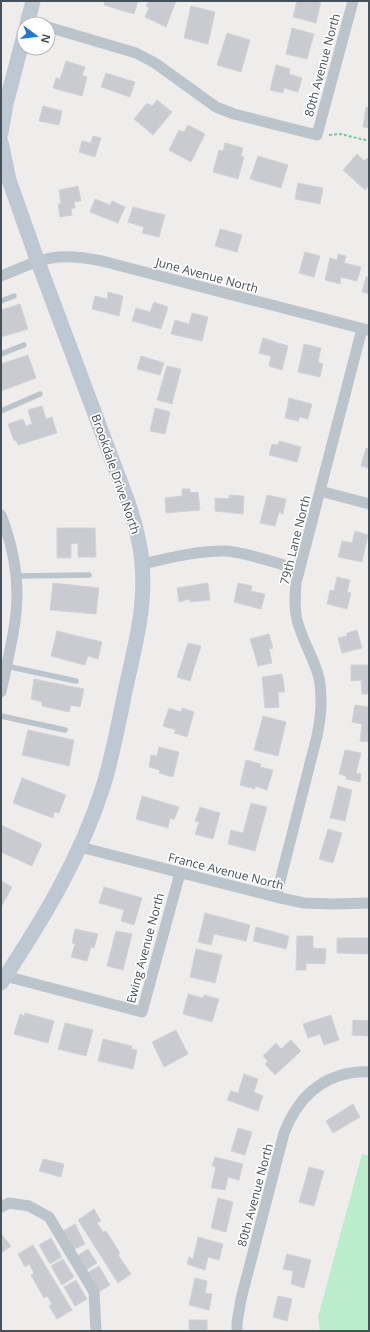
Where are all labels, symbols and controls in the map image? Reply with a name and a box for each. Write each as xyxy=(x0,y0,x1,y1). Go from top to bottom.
street label: 80th Avenue North xyxy=(300,12,344,118)
north arrow xyxy=(16,16,56,56)
text: N xyxy=(38,32,55,45)
street label: June Avenue North xyxy=(153,253,260,297)
street label: Brookdale Drive North xyxy=(88,412,144,536)
street label: 79th Lane North xyxy=(276,494,314,586)
street label: France Avenue North xyxy=(166,848,286,894)
street label: Ewing Avenue North xyxy=(122,891,168,1005)
street label: 80th Avenue North xyxy=(233,1142,277,1248)

